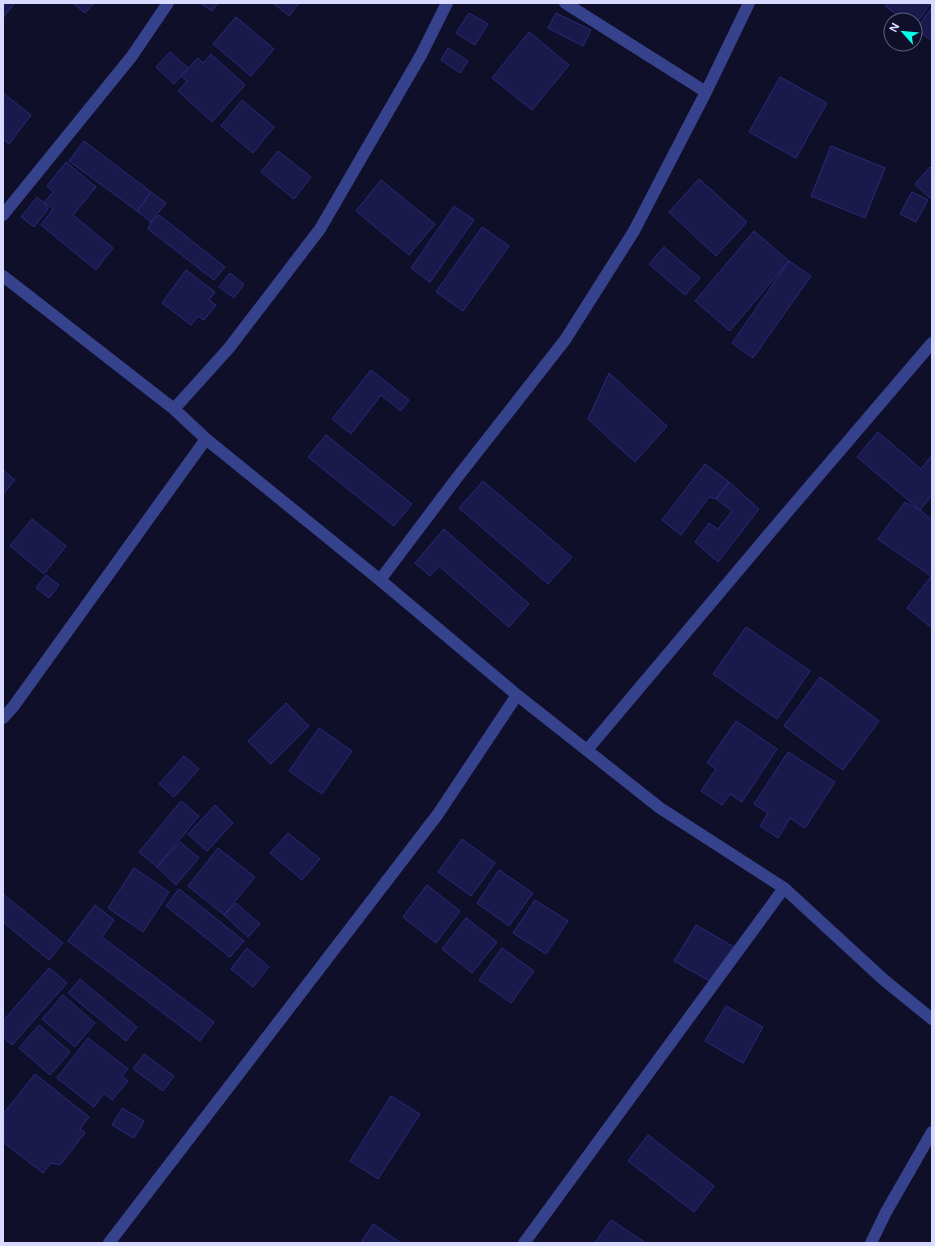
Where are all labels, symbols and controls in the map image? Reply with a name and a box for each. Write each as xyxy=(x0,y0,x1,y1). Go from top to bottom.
north arrow xyxy=(883,12,923,52)
text: N xyxy=(885,20,902,35)

